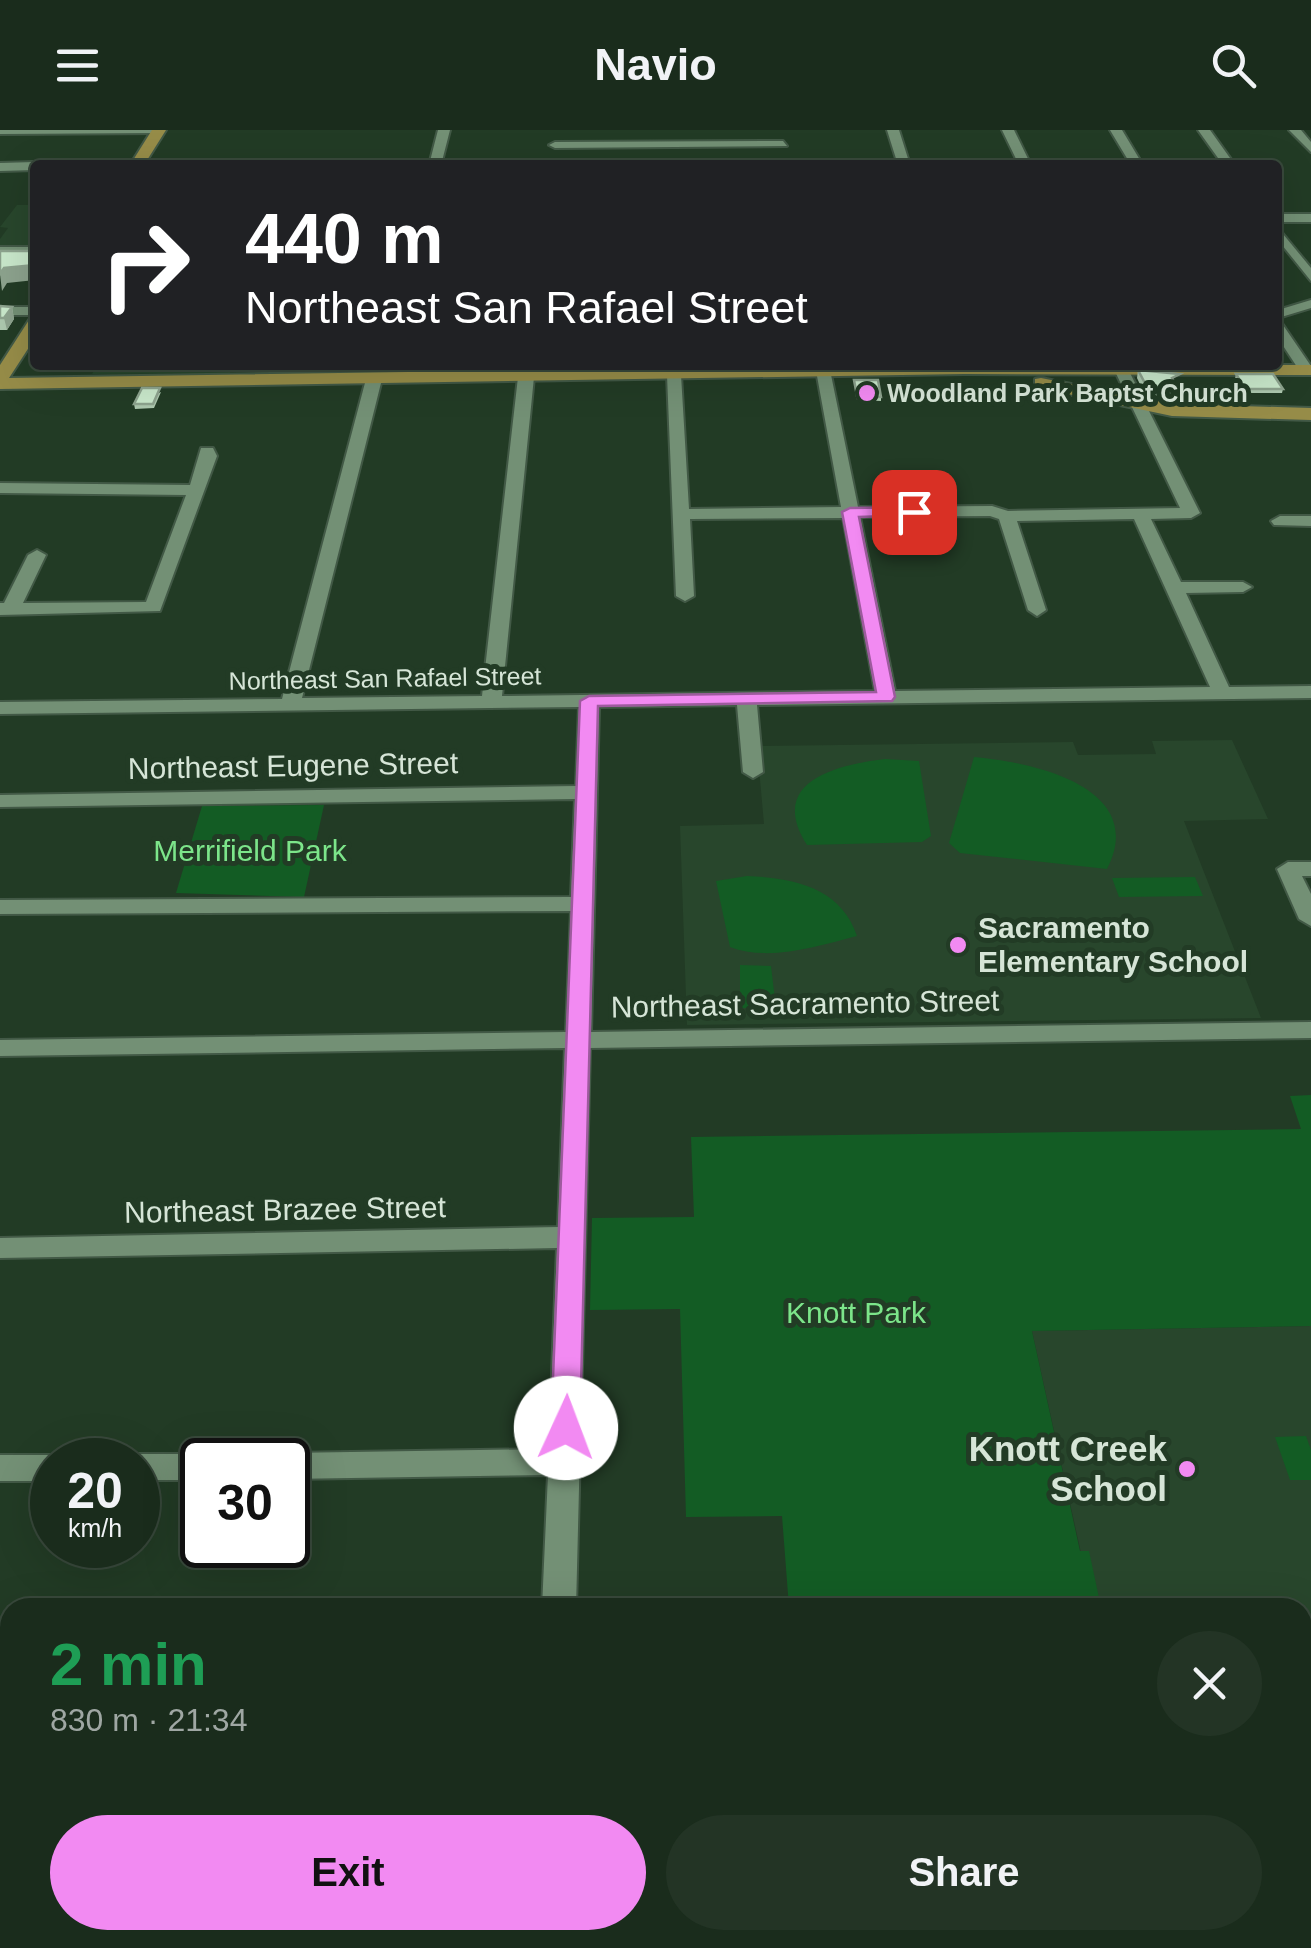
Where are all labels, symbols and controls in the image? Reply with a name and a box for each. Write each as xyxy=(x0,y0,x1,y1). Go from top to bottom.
icon: menu xyxy=(50,38,105,93)
icon: search xyxy=(1206,38,1261,93)
text: Navio xyxy=(594,39,717,90)
icon: right xyxy=(80,200,210,330)
text: 440 m xyxy=(245,200,443,278)
text: Northeast San Rafael Street xyxy=(245,282,808,333)
place label: Woodland Park Baptst Church xyxy=(887,379,1248,407)
marker: Woodland Park Baptst Church xyxy=(856,382,878,404)
pin xyxy=(872,470,957,555)
icon: arrive xyxy=(887,485,942,540)
street label: Northeast San Rafael Street xyxy=(228,661,542,695)
street label: Northeast Eugene Street xyxy=(128,746,459,785)
park label: Merrifield Park xyxy=(153,834,348,867)
place label: Sacramento Elementary School xyxy=(978,911,1248,978)
marker: Sacramento Elementary School xyxy=(947,934,969,956)
street label: Northeast Sacramento Street xyxy=(610,984,1000,1023)
street label: Northeast Brazee Street xyxy=(124,1190,447,1229)
park label: Knott Park xyxy=(786,1296,927,1329)
position arrow xyxy=(514,1376,618,1480)
place label: Knott Creek School xyxy=(969,1429,1168,1508)
speed limit sign: 30 xyxy=(180,1438,310,1568)
marker: Knott Creek School xyxy=(1176,1458,1198,1480)
text: 20 xyxy=(67,1463,123,1519)
text: km/h xyxy=(68,1514,122,1542)
text: 2 min xyxy=(50,1631,207,1698)
button: close xyxy=(1157,1631,1262,1736)
text: 830 m · 21:34 xyxy=(50,1702,247,1738)
button: Exit xyxy=(50,1815,646,1930)
button: Share xyxy=(666,1815,1262,1930)

